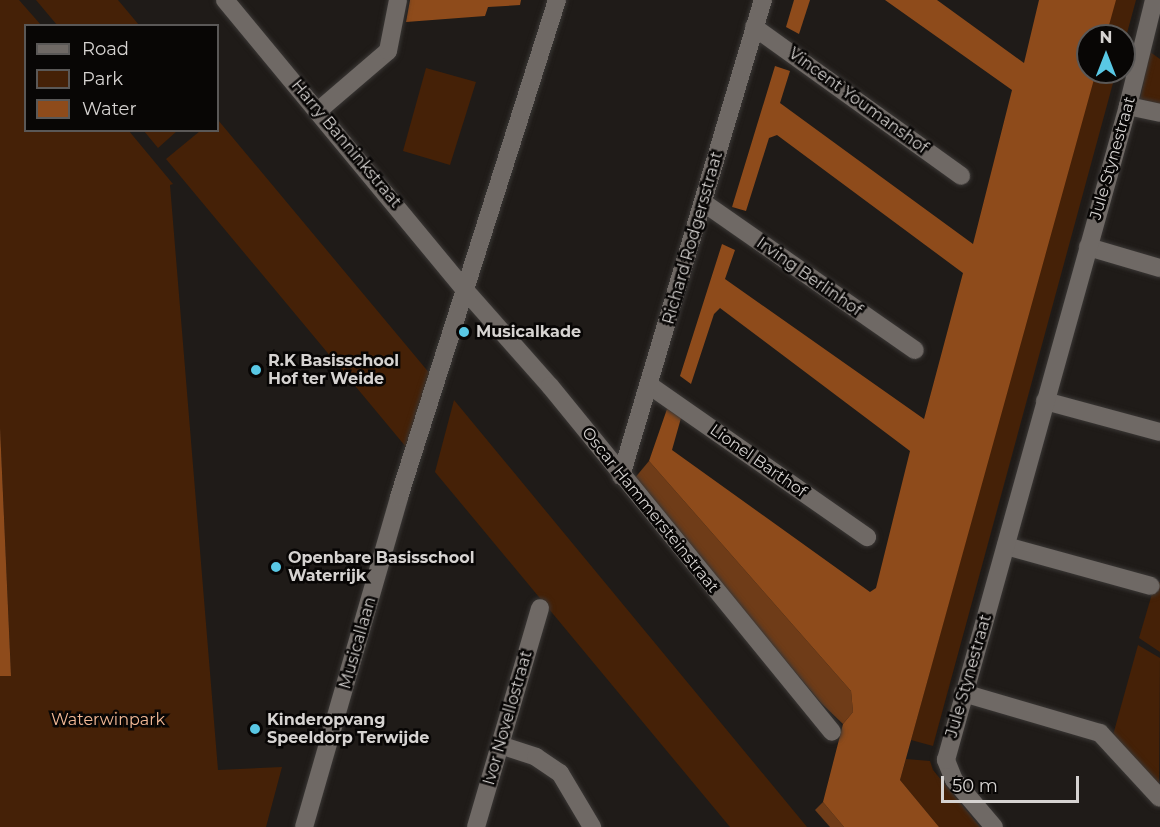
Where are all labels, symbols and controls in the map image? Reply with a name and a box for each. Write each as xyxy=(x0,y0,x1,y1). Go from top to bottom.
legend xyxy=(24,24,219,132)
north arrow xyxy=(1076,24,1136,84)
text: N xyxy=(1100,28,1112,47)
text: Road xyxy=(82,38,129,60)
street label: Vincent Youmanshof xyxy=(785,44,931,158)
text: Park xyxy=(82,68,123,90)
street label: Harry Banninkstraat xyxy=(287,76,405,212)
street label: Jule Stynestraat xyxy=(1086,94,1140,222)
text: Water xyxy=(82,98,137,120)
street label: Richard Rodgersstraat xyxy=(659,149,727,327)
street label: Irving Berlinhof xyxy=(753,234,865,320)
place label: Musicalkade xyxy=(476,322,581,342)
marker: Musicalkade xyxy=(457,325,471,339)
place label: R.K Basisschool Hof ter Weide xyxy=(268,351,399,389)
marker: R.K Basisschool Hof ter Weide xyxy=(249,363,263,377)
street label: Lionel Barthof xyxy=(706,421,810,501)
street label: Oscar Hammersteinstraat xyxy=(577,424,723,596)
place label: Openbare Basisschool Waterrijk xyxy=(288,548,475,586)
marker: Openbare Basisschool Waterrijk xyxy=(269,560,283,574)
street label: Musicallaan xyxy=(336,595,380,691)
street label: Jule Stynestraat xyxy=(942,612,996,740)
street label: Ivor Novellostraat xyxy=(480,649,536,787)
park label: Waterwinpark xyxy=(51,710,165,730)
place label: Kinderopvang Speeldorp Terwijde xyxy=(267,710,429,748)
marker: Kinderopvang Speeldorp Terwijde xyxy=(248,722,262,736)
scale bar xyxy=(944,764,1082,802)
text: 50 m xyxy=(952,775,998,797)

